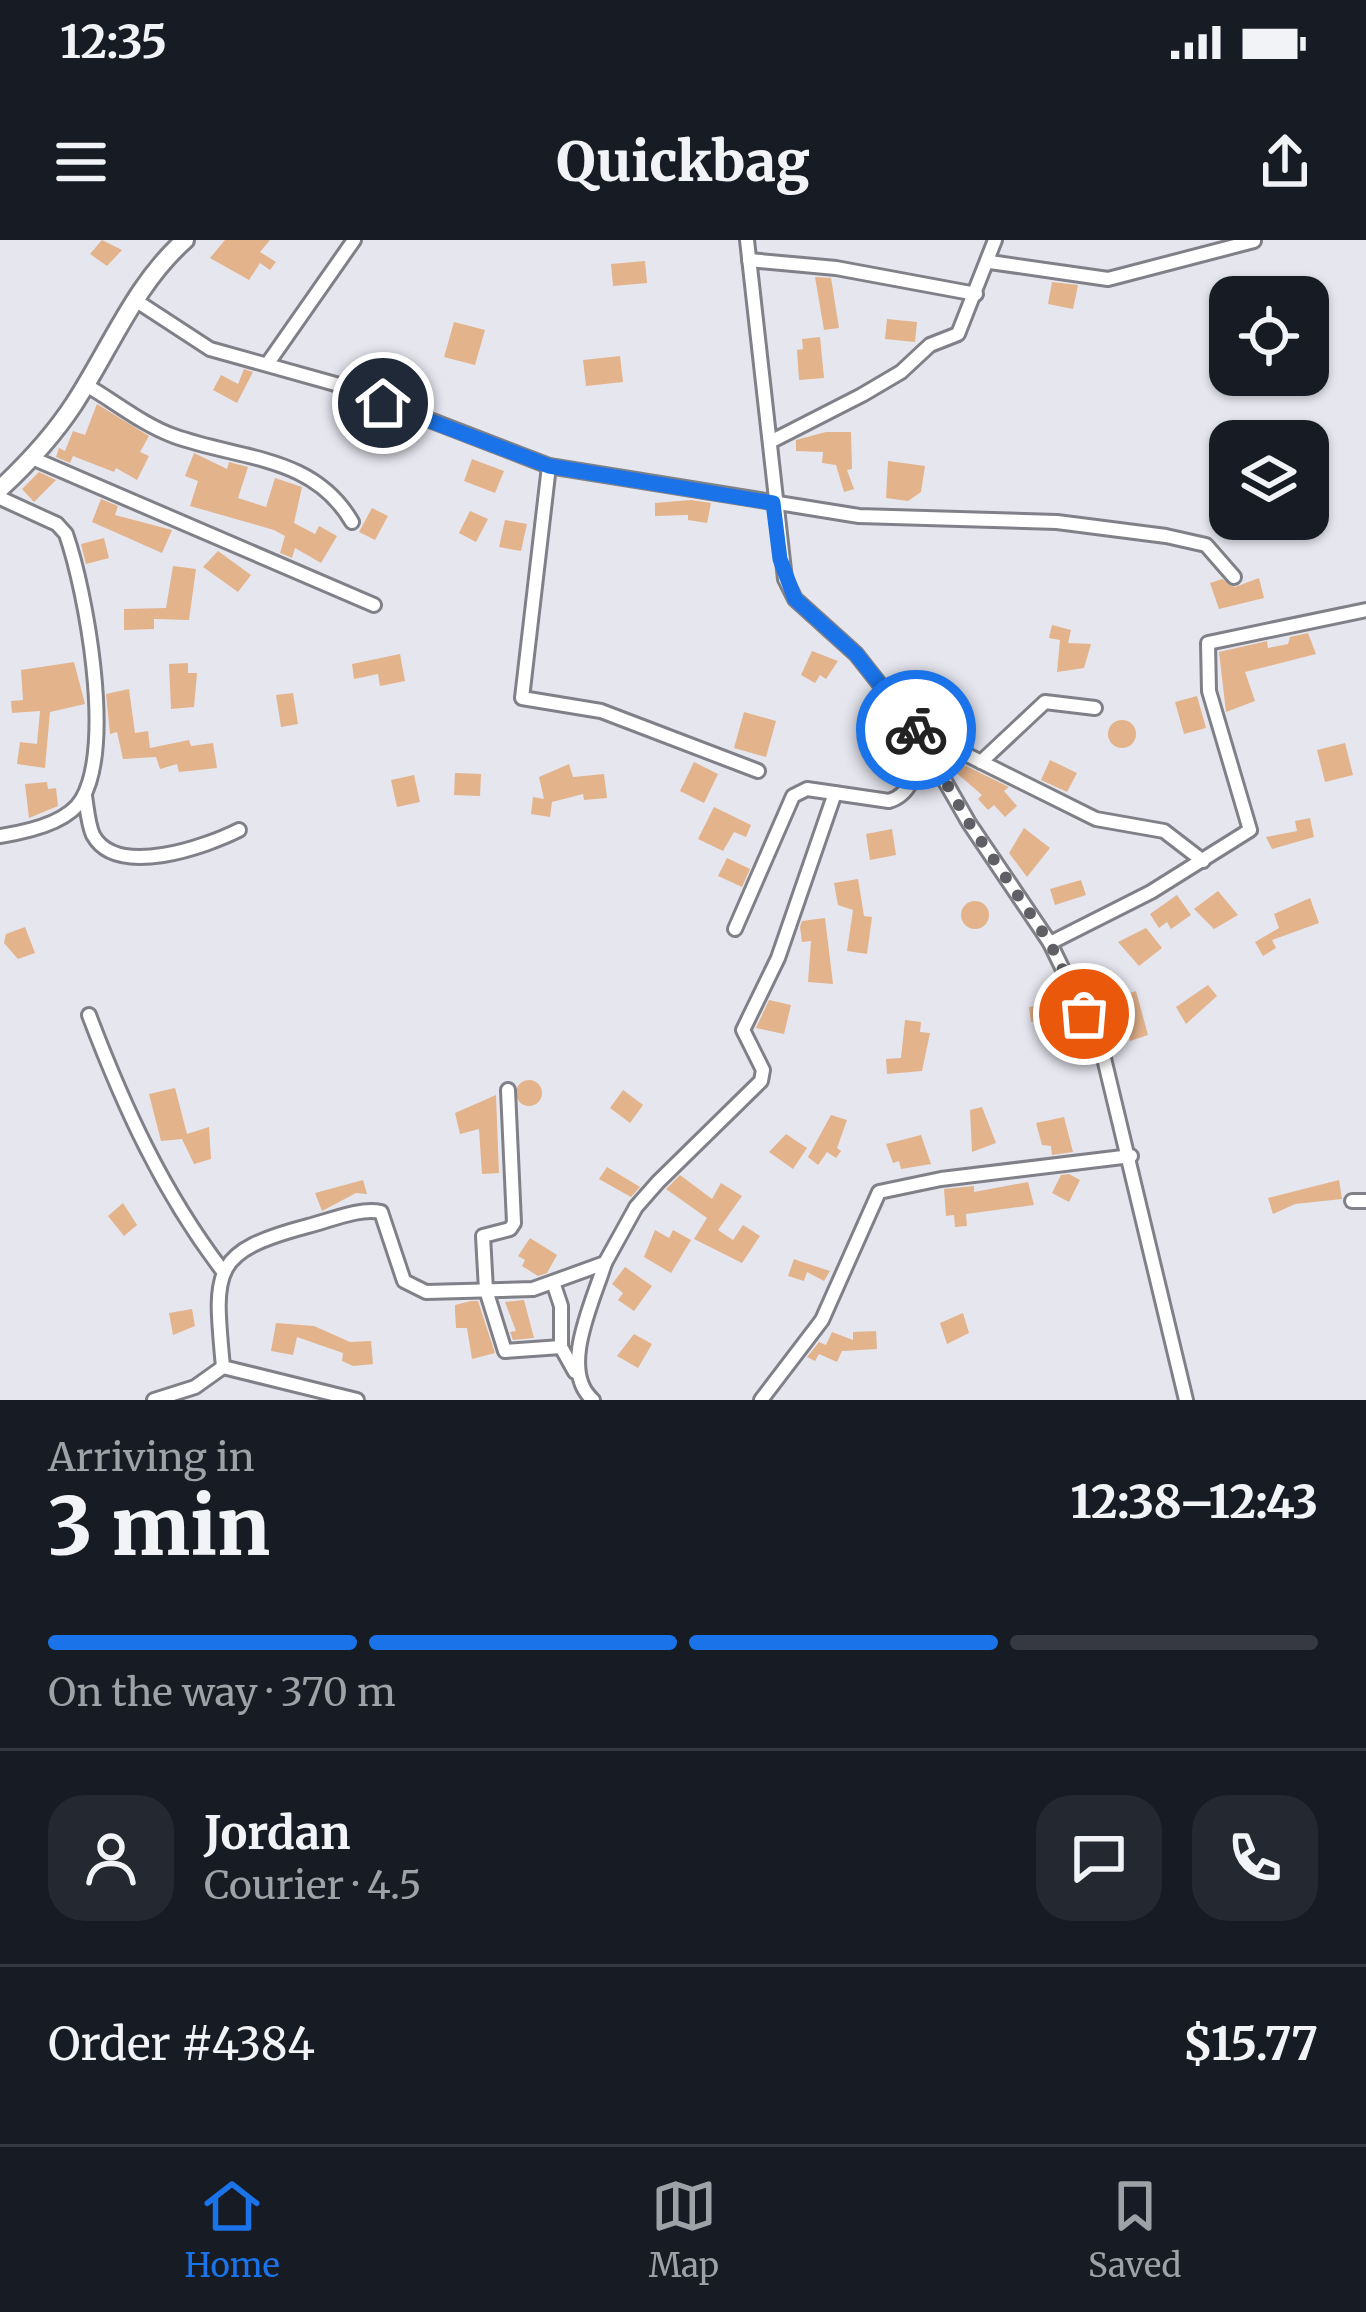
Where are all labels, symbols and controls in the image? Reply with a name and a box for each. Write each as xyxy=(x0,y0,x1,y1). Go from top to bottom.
text: 12:35 xyxy=(60,14,167,70)
text: Quickbag xyxy=(556,128,810,196)
icon: menu xyxy=(48,129,114,195)
icon: share xyxy=(1252,129,1318,195)
map controls xyxy=(1209,276,1329,540)
button: locate xyxy=(1209,276,1329,396)
pin xyxy=(332,352,434,454)
icon: home xyxy=(350,370,416,436)
button: layers xyxy=(1209,420,1329,540)
courier xyxy=(856,670,976,790)
icon: bike xyxy=(883,697,949,763)
pin xyxy=(1033,963,1135,1065)
icon: bag xyxy=(1051,981,1117,1047)
text: Arriving in xyxy=(48,1433,255,1482)
text: 12:38–12:43 xyxy=(1070,1474,1318,1530)
text: 3 min xyxy=(48,1478,270,1576)
text: On the way · 370 m xyxy=(48,1668,396,1717)
button: person xyxy=(48,1795,174,1921)
button: chat xyxy=(1036,1795,1162,1921)
button: phone xyxy=(1192,1795,1318,1921)
text: Jordan xyxy=(204,1805,351,1861)
text: Courier · 4.5 xyxy=(204,1861,422,1910)
text: Order #4384 xyxy=(48,2016,315,2072)
text: $15.77 xyxy=(1183,2016,1318,2072)
tab: Home xyxy=(185,2173,280,2286)
tab: Map xyxy=(649,2173,719,2286)
tab: Saved xyxy=(1088,2173,1182,2286)

